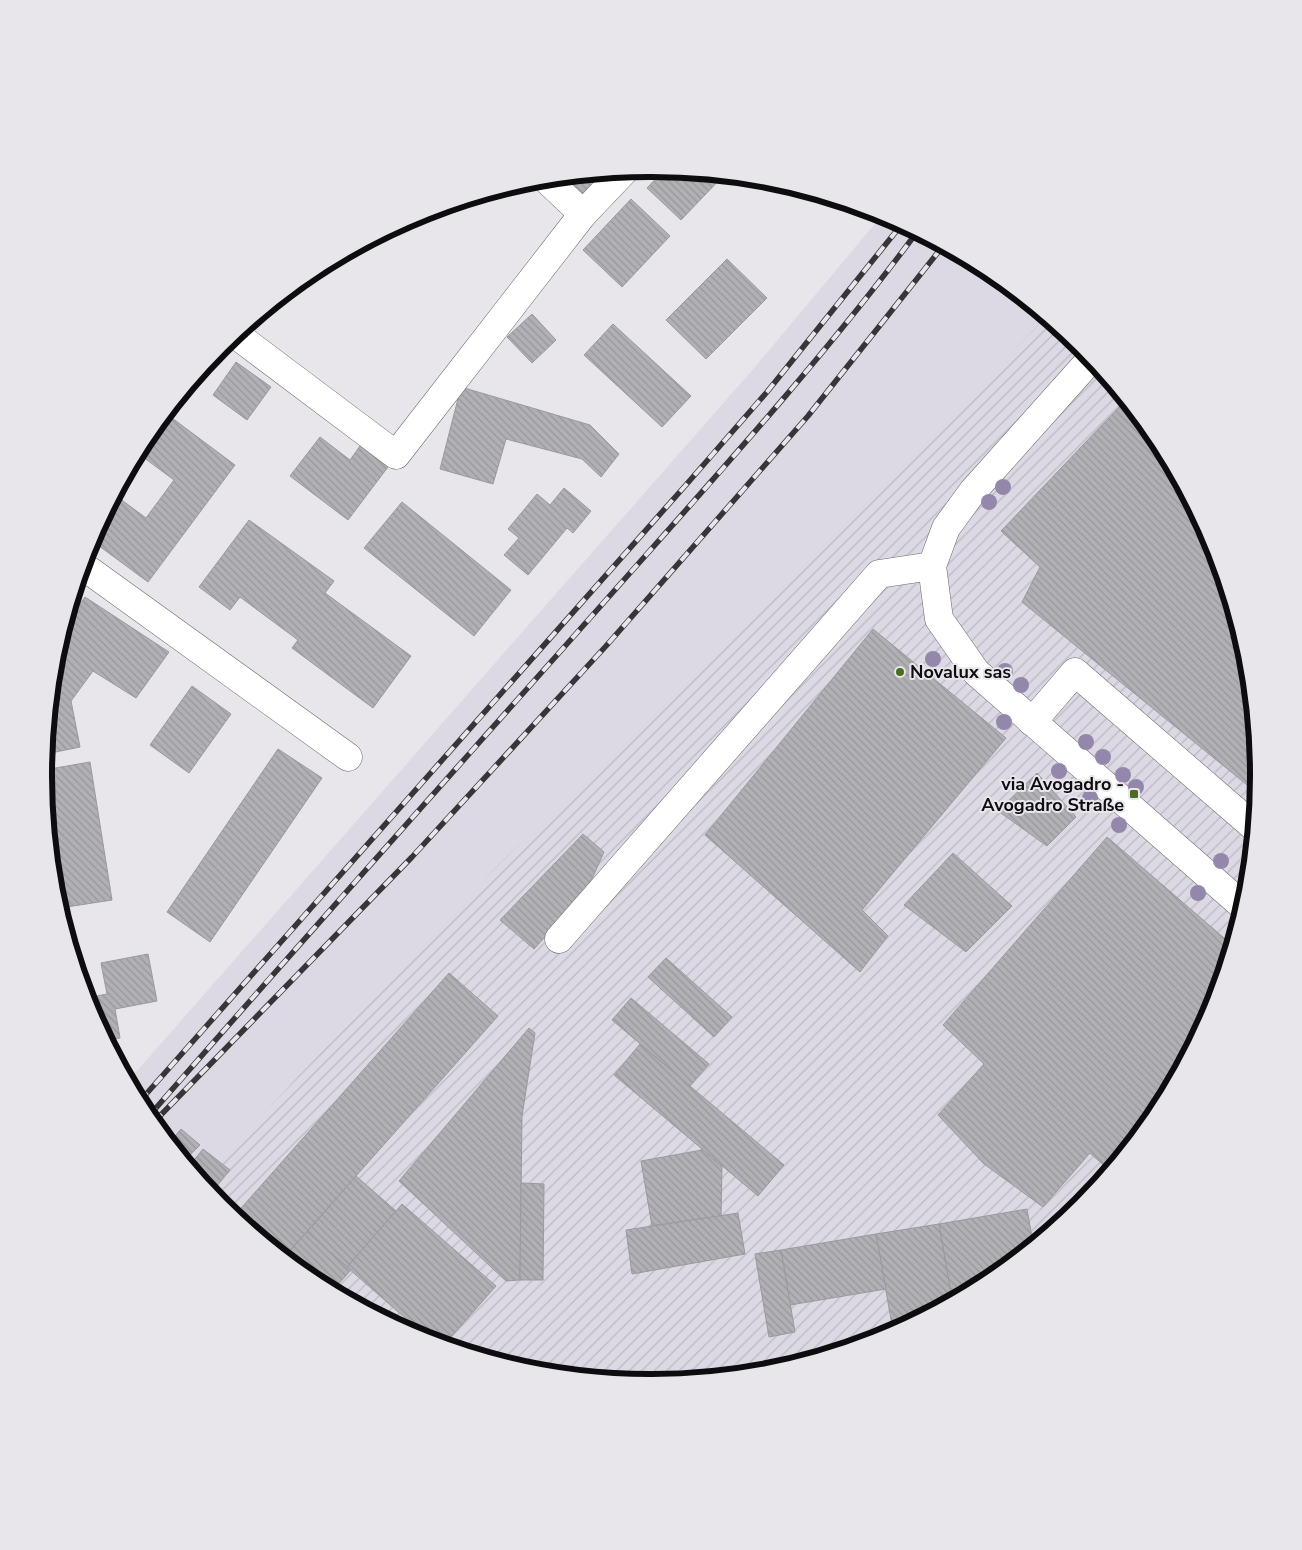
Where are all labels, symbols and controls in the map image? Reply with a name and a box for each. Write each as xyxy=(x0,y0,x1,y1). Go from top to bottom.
place label: Novalux sas xyxy=(910,660,1011,684)
marker: Novalux sas xyxy=(894,666,906,678)
place label: via Avogadro - Avogadro Straße xyxy=(981,772,1124,817)
marker: via Avogadro - Avogadro Straße xyxy=(1128,788,1140,800)

